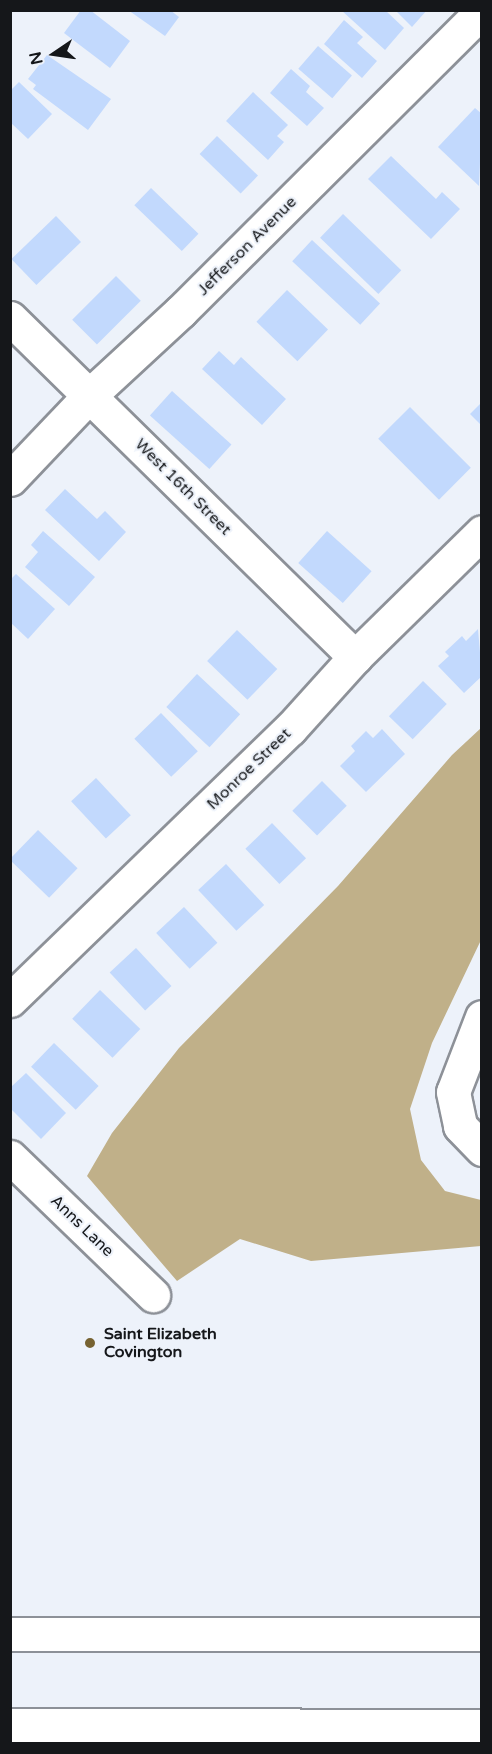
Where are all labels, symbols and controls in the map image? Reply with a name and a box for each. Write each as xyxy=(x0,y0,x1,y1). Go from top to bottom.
north arrow xyxy=(24,24,84,84)
text: N xyxy=(25,50,48,67)
street label: Jefferson Avenue xyxy=(193,192,301,300)
street label: West 16th Street xyxy=(131,435,235,539)
street label: Monroe Street xyxy=(203,724,295,814)
street label: Anns Lane xyxy=(46,1191,118,1261)
place label: Saint Elizabeth Covington xyxy=(104,1324,217,1362)
marker: Saint Elizabeth Covington xyxy=(81,1334,99,1352)

